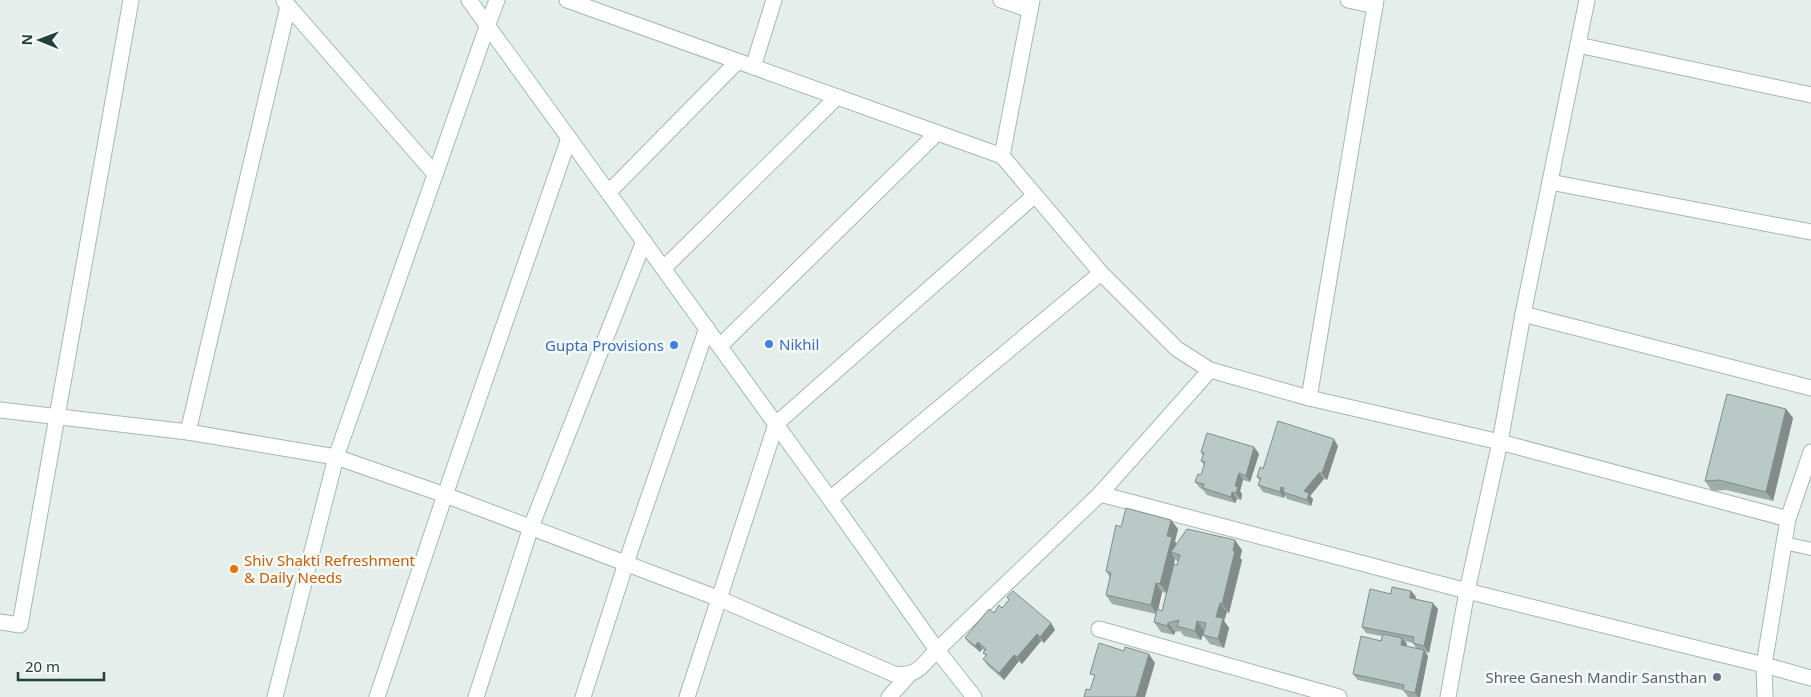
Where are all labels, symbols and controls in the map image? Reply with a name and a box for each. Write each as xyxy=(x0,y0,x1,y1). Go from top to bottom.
north arrow xyxy=(15,15,65,65)
text: N xyxy=(17,34,36,46)
place label: Nikhil xyxy=(779,334,819,354)
place label: Gupta Provisions xyxy=(545,335,664,355)
marker: Nikhil xyxy=(763,338,775,350)
marker: Gupta Provisions xyxy=(668,339,680,351)
place label: Shiv Shakti Refreshment & Daily Needs xyxy=(244,550,416,587)
marker: Shiv Shakti Refreshment & Daily Needs xyxy=(228,563,240,575)
scale bar xyxy=(18,650,104,682)
text: 20 m xyxy=(25,656,60,676)
place label: Shree Ganesh Mandir Sansthan xyxy=(1485,667,1707,687)
marker: Shree Ganesh Mandir Sansthan xyxy=(1711,671,1723,683)

